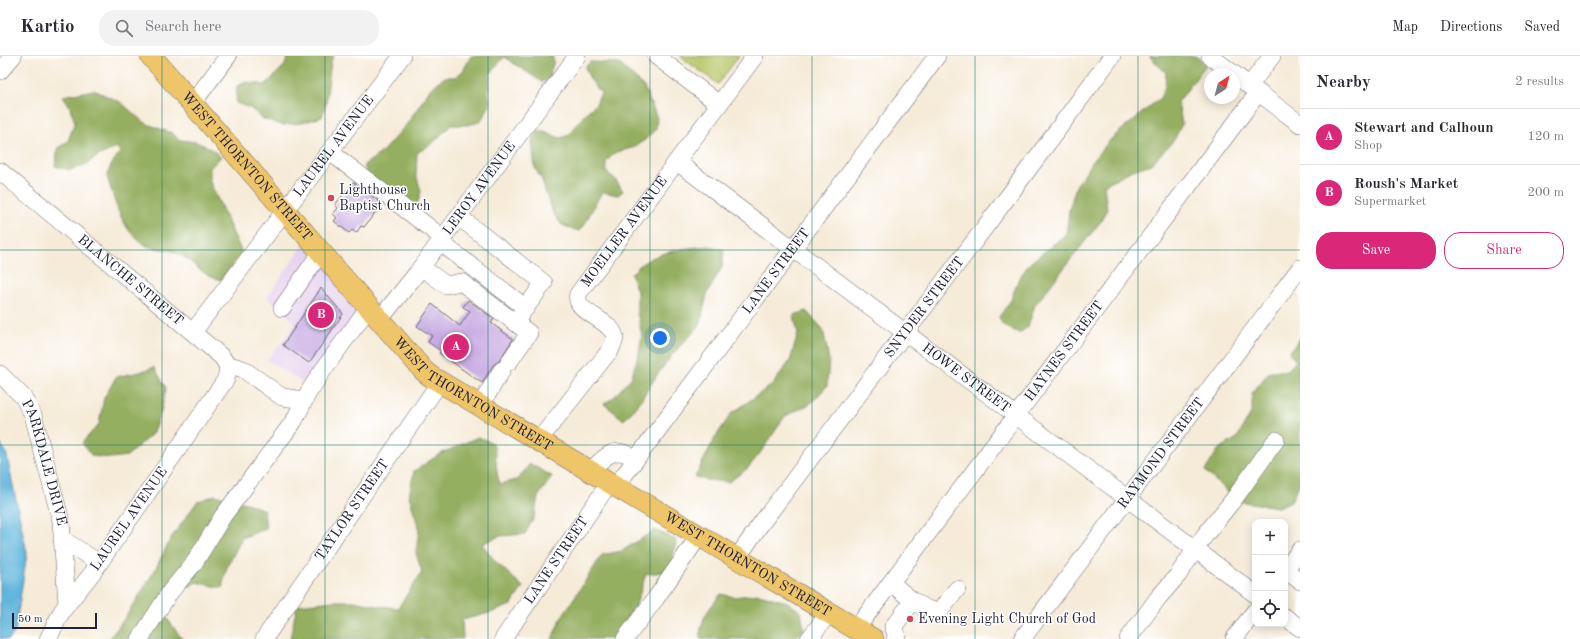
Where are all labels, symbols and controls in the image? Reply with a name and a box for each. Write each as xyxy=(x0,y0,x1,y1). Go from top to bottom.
search box xyxy=(99,10,379,46)
icon: search xyxy=(113,17,135,39)
text: Kartio xyxy=(20,18,75,37)
text: Search here xyxy=(145,20,221,35)
text: Map xyxy=(1392,20,1418,34)
text: Directions xyxy=(1440,20,1502,34)
text: Saved xyxy=(1524,20,1560,34)
north arrow xyxy=(1204,68,1240,104)
text: Nearby xyxy=(1316,74,1371,91)
text: 2 results xyxy=(1515,75,1564,88)
street label: WEST THORNTON STREET xyxy=(179,89,315,243)
street label: LAUREL AVENUE xyxy=(291,93,376,200)
text: Stewart and Calhoun xyxy=(1354,121,1494,136)
text: A xyxy=(1324,130,1334,143)
text: 120 m xyxy=(1527,130,1564,143)
street label: LEROY AVENUE xyxy=(440,139,518,238)
text: Shop xyxy=(1354,139,1382,152)
street label: MOELLER AVENUE xyxy=(579,174,670,290)
text: Roush's Market xyxy=(1354,177,1458,192)
place label: Lighthouse Baptist Church xyxy=(339,183,431,213)
text: B xyxy=(1324,186,1334,199)
text: 200 m xyxy=(1527,186,1564,199)
marker: Lighthouse Baptist Church xyxy=(326,193,336,203)
text: Supermarket xyxy=(1354,195,1426,208)
street label: LANE STREET xyxy=(740,226,813,317)
street label: BLANCHE STREET xyxy=(75,232,186,328)
button: Save xyxy=(1316,232,1436,269)
button: Share xyxy=(1444,232,1564,269)
street label: SNYDER STREET xyxy=(882,254,967,360)
street label: HAYNES STREET xyxy=(1022,299,1106,404)
pin: B xyxy=(308,300,334,330)
your location xyxy=(650,328,670,348)
pin: A xyxy=(443,332,469,362)
street label: WEST THORNTON STREET xyxy=(391,334,555,454)
street label: HOWE STREET xyxy=(919,341,1013,416)
street label: RAYMOND STREET xyxy=(1115,395,1207,511)
street label: PARKDALE DRIVE xyxy=(19,397,69,527)
street label: TAYLOR STREET xyxy=(313,457,392,563)
street label: LAUREL AVENUE xyxy=(88,465,170,573)
street label: WEST THORNTON STREET xyxy=(662,510,833,619)
street label: LANE STREET xyxy=(522,514,591,607)
map controls xyxy=(1252,519,1288,627)
button: + xyxy=(1252,519,1288,555)
button: − xyxy=(1252,555,1288,591)
button: locate xyxy=(1252,591,1288,627)
scale bar xyxy=(12,611,97,630)
place label: Evening Light Church of God xyxy=(918,612,1096,626)
text: 50 m xyxy=(18,614,43,625)
marker: Evening Light Church of God xyxy=(905,614,915,624)

